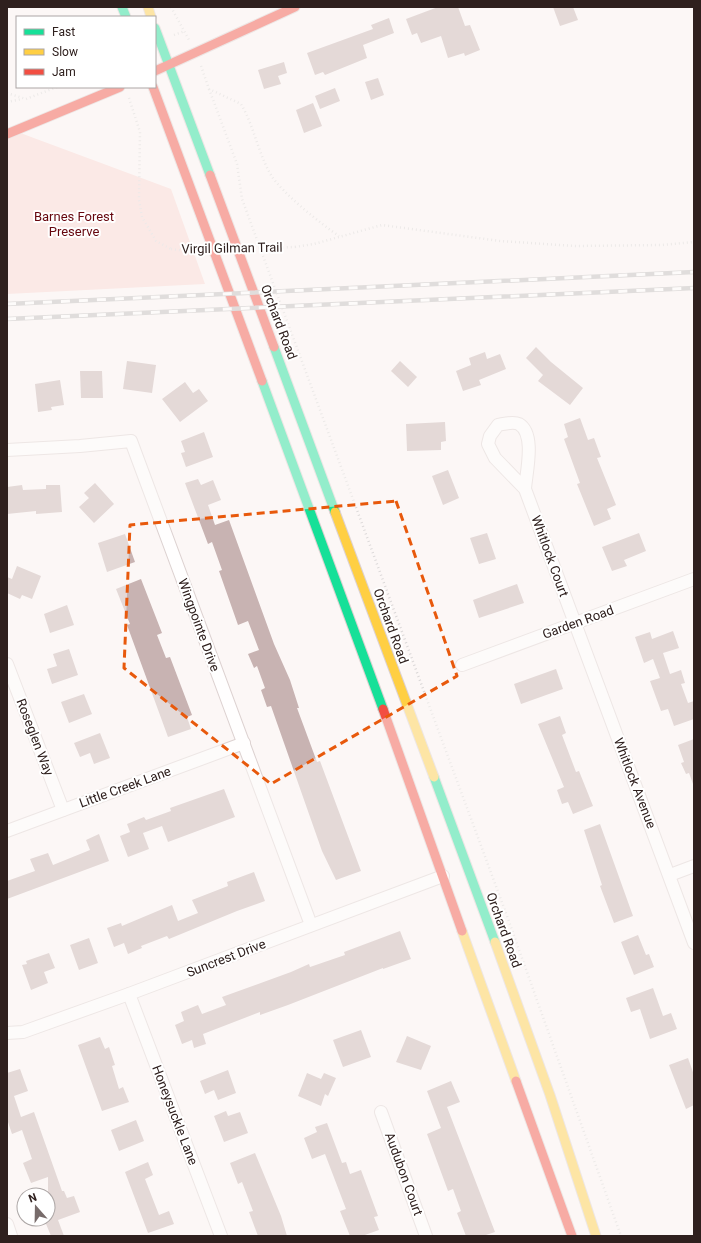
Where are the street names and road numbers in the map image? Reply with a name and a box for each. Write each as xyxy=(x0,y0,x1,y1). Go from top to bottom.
street label: Virgil Gilman Trail xyxy=(181,240,283,256)
street label: Orchard Road xyxy=(258,282,300,362)
street label: Whitlock Court xyxy=(528,513,572,599)
street label: Wingpointe Drive xyxy=(175,576,223,674)
street label: Orchard Road xyxy=(370,586,412,666)
street label: Garden Road xyxy=(540,602,616,642)
street label: Roseglen Way xyxy=(13,696,57,778)
street label: Whitlock Avenue xyxy=(611,736,659,831)
street label: Little Creek Lane xyxy=(77,763,173,811)
street label: Orchard Road xyxy=(483,890,525,970)
street label: Suncrest Drive xyxy=(184,936,268,980)
street label: Honeysuckle Lane xyxy=(149,1063,201,1167)
street label: Audubon Court xyxy=(382,1130,426,1218)

